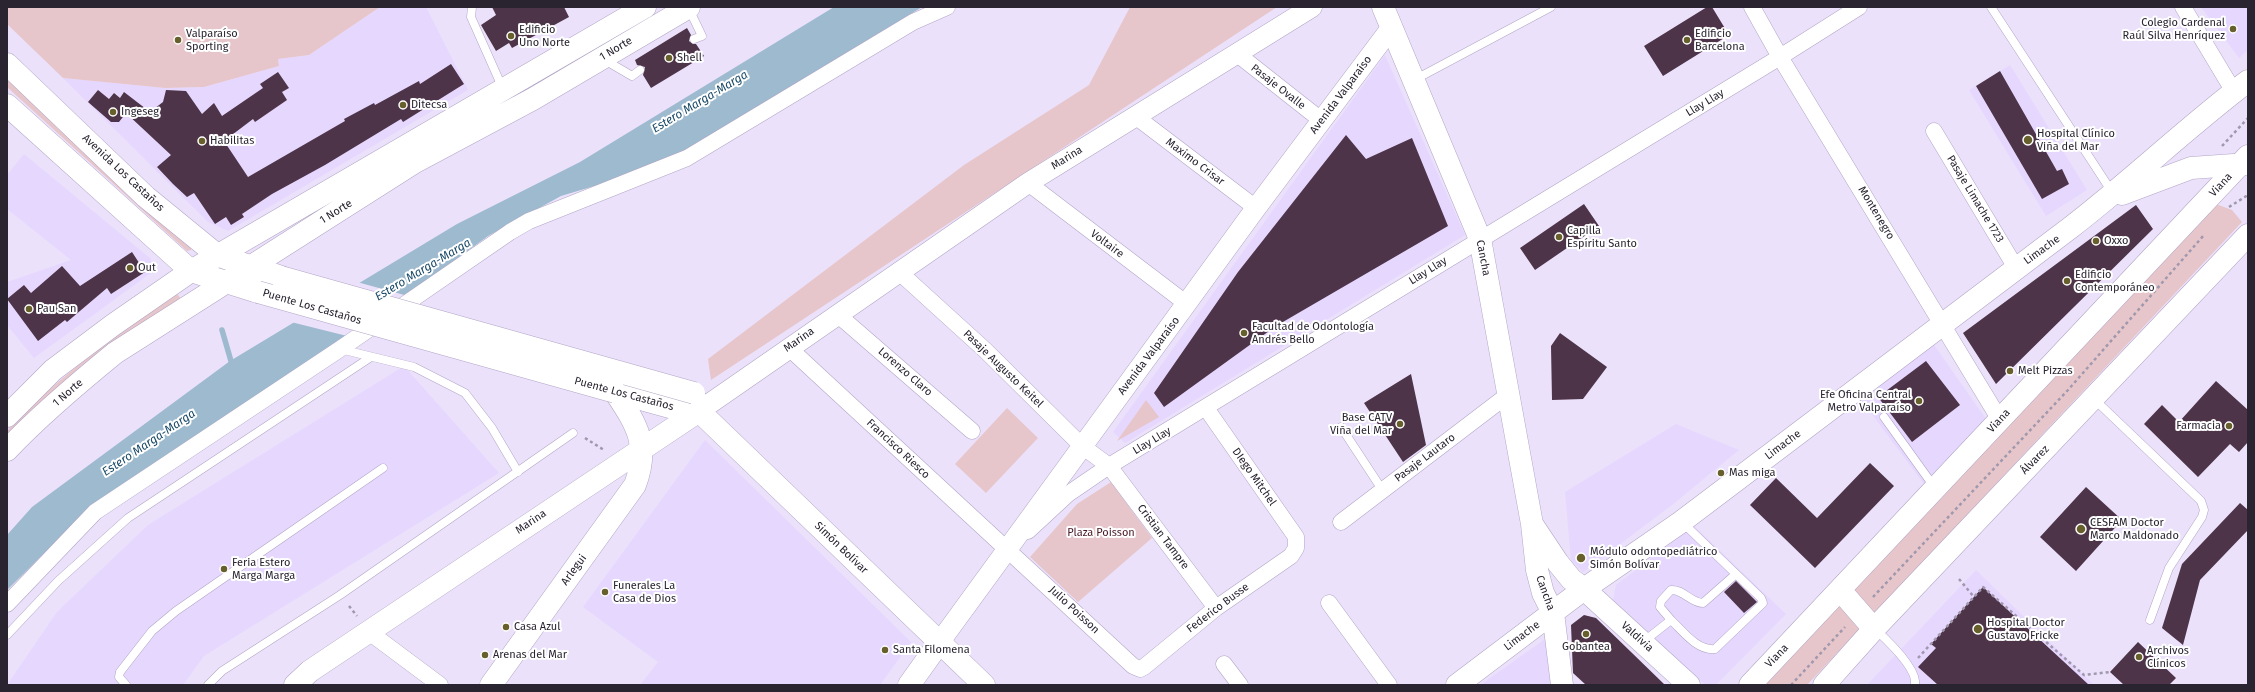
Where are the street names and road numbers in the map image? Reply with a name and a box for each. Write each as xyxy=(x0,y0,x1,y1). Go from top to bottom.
street label: 1 Norte xyxy=(597,34,635,64)
street label: Avenida Valparaíso xyxy=(1307,53,1375,137)
street label: Pasaje Ovalle xyxy=(1248,62,1308,112)
street label: Llay Llay xyxy=(1683,86,1727,120)
street label: Avenida Los Castaños xyxy=(79,132,167,214)
street label: Maximo Crisar xyxy=(1163,136,1227,188)
street label: Marina xyxy=(1049,143,1085,173)
street label: Pasaje Limache 1723 xyxy=(1944,153,2006,245)
street label: Viana xyxy=(2207,170,2235,200)
street label: Montenegro xyxy=(1855,184,1897,242)
street label: 1 Norte xyxy=(317,197,355,227)
street label: Voltaire xyxy=(1088,227,1126,261)
street label: Limache xyxy=(2021,232,2063,268)
street label: Cancha xyxy=(1473,239,1493,277)
street label: Llay Llay xyxy=(1407,254,1449,288)
street label: Puente Los Castaños xyxy=(261,287,363,327)
street label: Avenida Valparaíso xyxy=(1115,314,1183,398)
street label: Marina xyxy=(781,325,817,355)
street label: Pasaje Augusto Keitel xyxy=(960,327,1046,411)
street label: Lorenzo Claro xyxy=(875,345,935,399)
street label: Puente Los Castaños xyxy=(573,374,675,414)
street label: 1 Norte xyxy=(50,376,86,410)
street label: Viana xyxy=(1985,406,2013,436)
street label: Francisco Riesco xyxy=(864,416,932,482)
street label: Llay Llay xyxy=(1130,424,1174,458)
street label: Limache xyxy=(1762,427,1804,463)
street label: Pasaje Lautaro xyxy=(1392,431,1458,485)
street label: Álvarez xyxy=(2018,443,2052,477)
street label: DIego Mitchel xyxy=(1229,446,1279,508)
street label: Cristian Tampre xyxy=(1134,502,1192,572)
street label: Marina xyxy=(513,507,549,537)
street label: Simón Bolívar xyxy=(812,519,870,577)
street label: Arlegui xyxy=(558,552,590,588)
street label: Cancha xyxy=(1533,574,1557,612)
street label: Federico Busse xyxy=(1184,580,1252,636)
street label: Julio Poisson xyxy=(1046,583,1102,637)
street label: Limache xyxy=(1501,618,1543,654)
street label: Valdivia xyxy=(1618,619,1656,655)
street label: Viana xyxy=(1763,641,1791,671)

